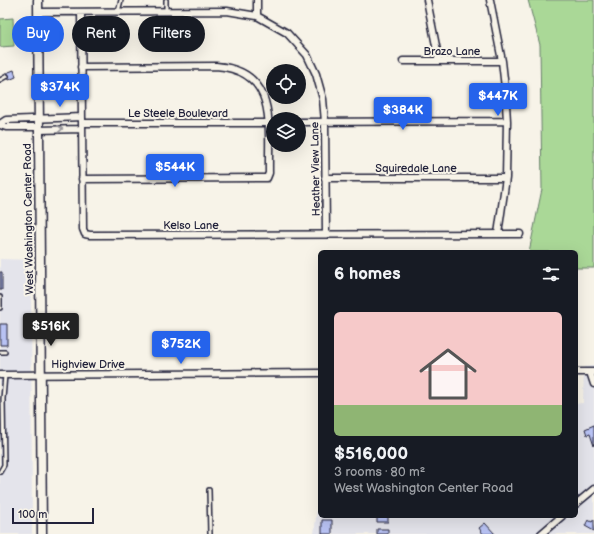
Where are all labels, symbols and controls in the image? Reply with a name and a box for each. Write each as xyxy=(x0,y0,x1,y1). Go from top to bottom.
chip: Buy xyxy=(12,16,64,52)
chip: Rent xyxy=(72,16,130,52)
chip: Filters xyxy=(138,16,205,52)
street label: Brazo Lane xyxy=(424,45,481,58)
map controls xyxy=(266,64,306,152)
button: locate xyxy=(266,64,306,104)
pin: $374K xyxy=(32,74,88,108)
text: $374K xyxy=(40,79,80,95)
pin: $447K xyxy=(470,83,526,117)
text: $447K xyxy=(478,88,518,104)
pin: $384K xyxy=(375,97,431,131)
text: $384K xyxy=(383,102,423,118)
street label: Le Steele Boulevard xyxy=(128,107,228,120)
button: layers xyxy=(266,112,306,152)
street label: Heather View Lane xyxy=(308,121,323,216)
one-way arrow xyxy=(57,125,63,133)
street label: West Washington Center Road xyxy=(21,143,36,295)
pin: $544K xyxy=(147,154,203,188)
text: $544K xyxy=(155,159,195,175)
street label: Squiredale Lane xyxy=(375,162,457,175)
street label: Kelso Lane xyxy=(163,219,219,232)
icon: filters xyxy=(540,263,562,285)
text: 6 homes xyxy=(334,264,401,284)
pin: $516K xyxy=(23,313,79,347)
text: $516K xyxy=(32,318,70,334)
pin: $752K xyxy=(153,331,209,365)
text: $752K xyxy=(161,336,201,352)
icon: home xyxy=(412,338,484,410)
street label: Highview Drive xyxy=(51,358,125,371)
text: $516,000 xyxy=(334,444,408,464)
text: 3 rooms · 80 m² xyxy=(334,464,425,480)
text: West Washington Center Road xyxy=(334,480,513,496)
scale bar xyxy=(12,506,94,525)
text: 100 m xyxy=(18,508,47,521)

